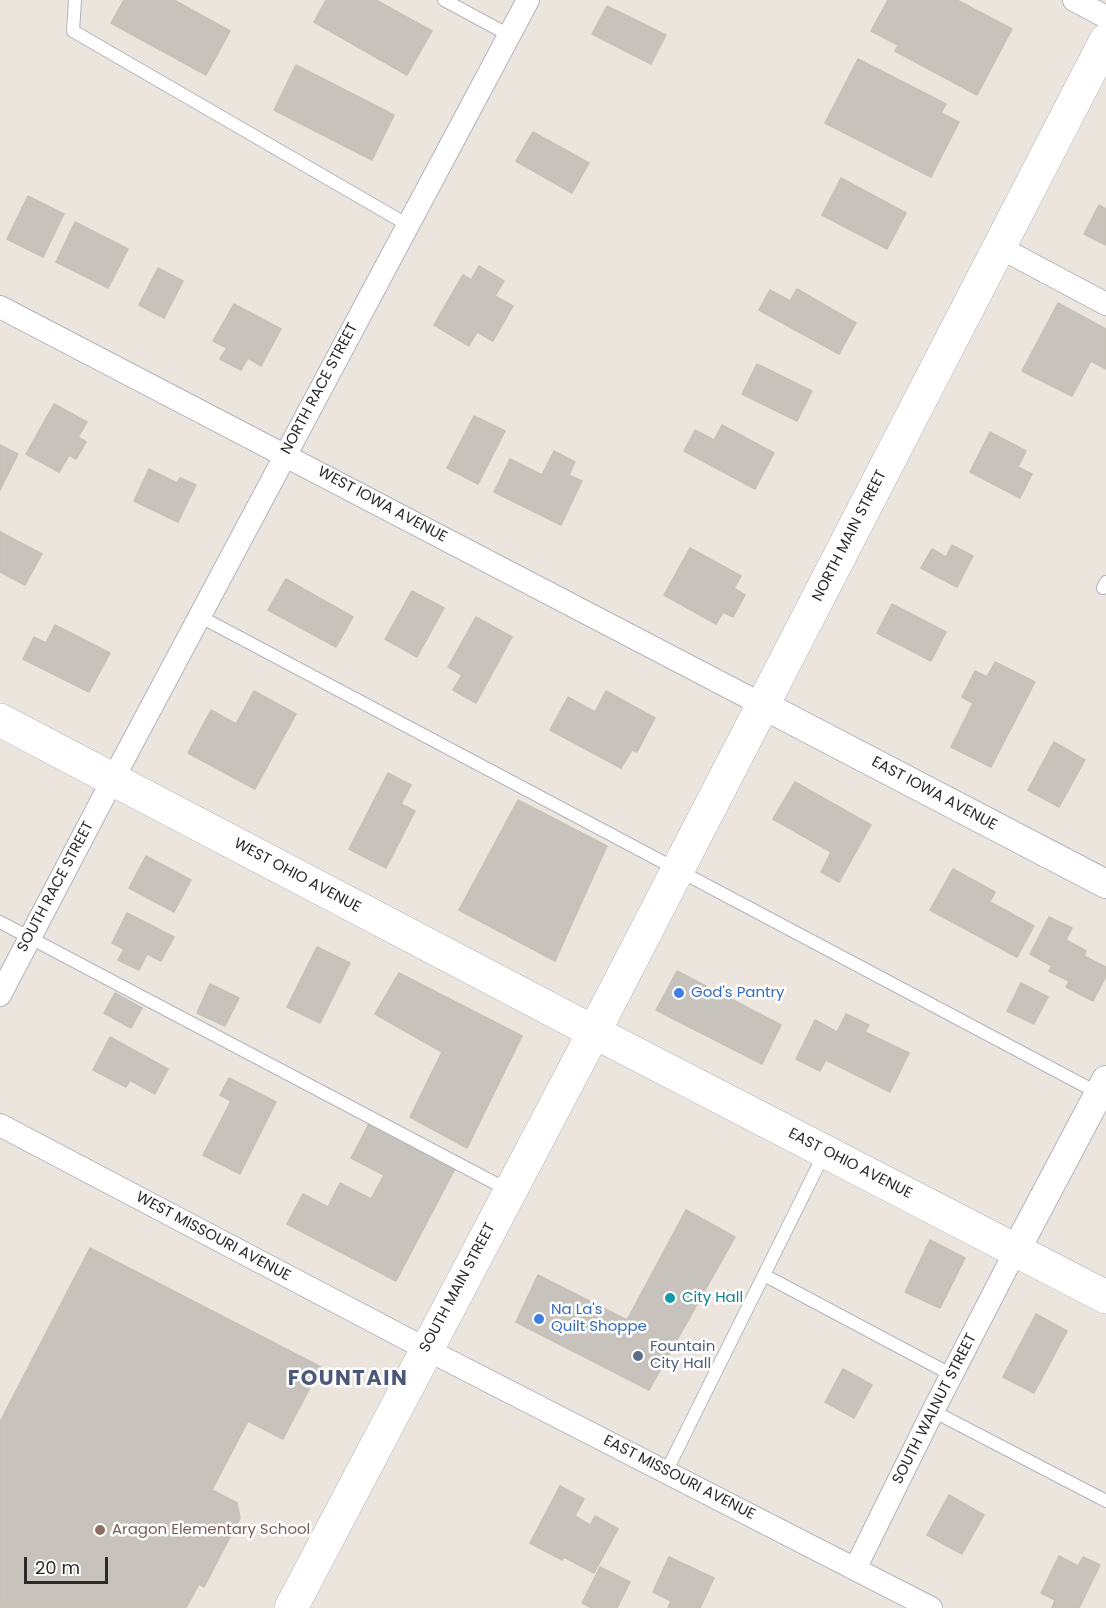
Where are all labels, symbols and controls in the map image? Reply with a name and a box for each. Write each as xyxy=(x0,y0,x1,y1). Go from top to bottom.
street label: NORTH RACE STREET xyxy=(278,320,362,458)
street label: WEST IOWA AVENUE xyxy=(314,463,450,547)
street label: NORTH MAIN STREET xyxy=(809,467,891,605)
street label: EAST IOWA AVENUE xyxy=(868,753,1000,835)
street label: SOUTH RACE STREET xyxy=(14,819,98,955)
street label: WEST OHIO AVENUE xyxy=(230,835,364,917)
place label: God's Pantry xyxy=(691,984,785,1002)
marker: God's Pantry xyxy=(672,986,686,1000)
street label: EAST OHIO AVENUE xyxy=(785,1125,915,1203)
street label: WEST MISSOURI AVENUE xyxy=(133,1189,293,1285)
street label: SOUTH MAIN STREET xyxy=(416,1220,500,1356)
place label: City Hall xyxy=(682,1289,743,1307)
marker: City Hall xyxy=(663,1291,677,1305)
place label: Na La's Quilt Shoppe xyxy=(551,1301,647,1336)
marker: Na La's Quilt Shoppe xyxy=(532,1312,546,1326)
street label: SOUTH WALNUT STREET xyxy=(889,1331,981,1487)
place label: Fountain City Hall xyxy=(650,1338,715,1373)
marker: Fountain City Hall xyxy=(631,1349,645,1363)
district label: FOUNTAIN xyxy=(288,1367,408,1393)
street label: EAST MISSOURI AVENUE xyxy=(600,1432,758,1524)
place label: Aragon Elementary School xyxy=(112,1521,310,1539)
marker: Aragon Elementary School xyxy=(93,1523,107,1537)
scale bar xyxy=(27,1545,111,1583)
text: 20 m xyxy=(35,1555,80,1580)

